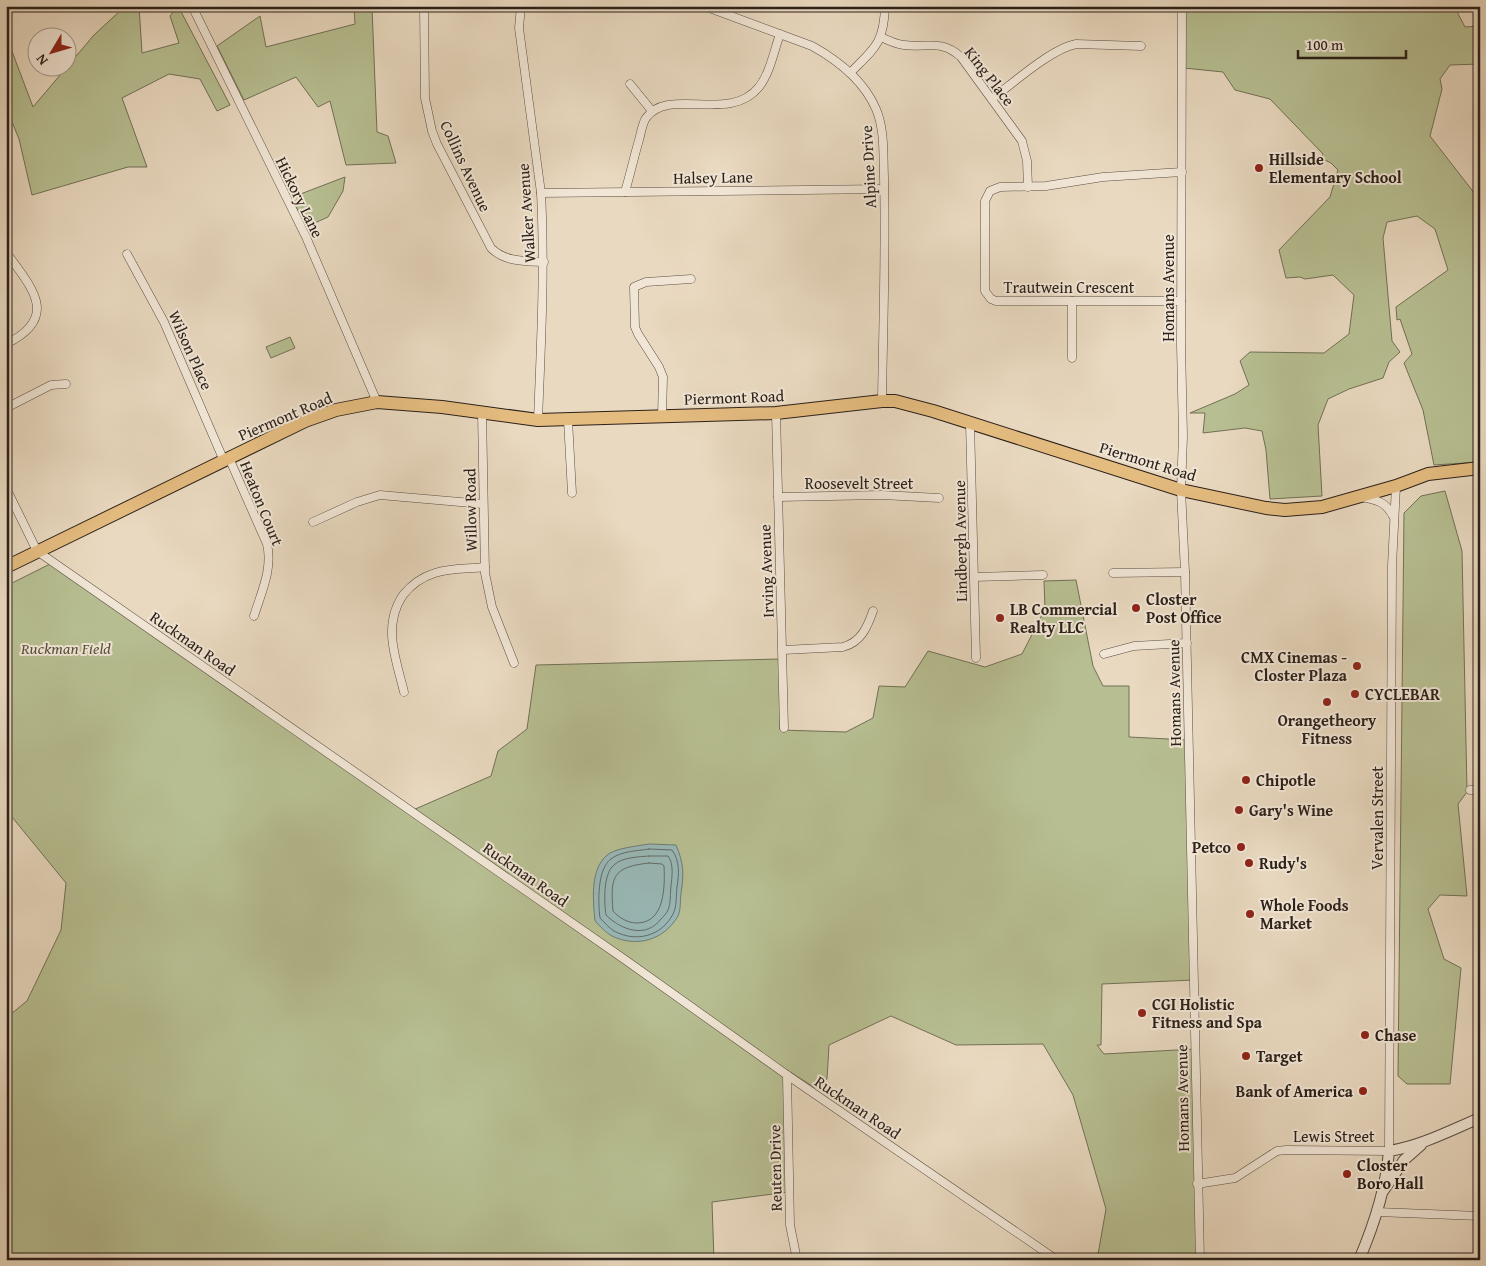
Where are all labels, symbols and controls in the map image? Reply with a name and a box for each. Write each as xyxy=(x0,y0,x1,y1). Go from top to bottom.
north arrow xyxy=(28,28,78,78)
scale bar xyxy=(1298,28,1406,60)
text: 100 m xyxy=(1306,34,1344,55)
street label: King Place xyxy=(959,41,1021,111)
text: N xyxy=(31,50,53,70)
street label: Collins Avenue xyxy=(434,116,498,216)
street label: Alpine Drive xyxy=(854,125,882,209)
place label: Hillside Elementary School xyxy=(1269,147,1402,189)
street label: Hickory Lane xyxy=(270,152,330,242)
street label: Walker Avenue xyxy=(511,162,541,264)
marker: Hillside Elementary School xyxy=(1253,162,1265,174)
street label: Halsey Lane xyxy=(673,164,753,190)
street label: Homans Avenue xyxy=(1156,234,1180,342)
street label: Trautwein Crescent xyxy=(1004,275,1135,299)
street label: Wilson Place xyxy=(163,306,219,394)
street label: Piermont Road xyxy=(684,383,785,411)
street label: Piermont Road xyxy=(234,385,336,447)
street label: Piermont Road xyxy=(1097,435,1200,487)
street label: Heaton Court xyxy=(234,457,290,549)
street label: Willow Road xyxy=(457,468,483,552)
street label: Roosevelt Street xyxy=(805,471,914,495)
street label: Lindbergh Avenue xyxy=(947,480,973,602)
street label: Irving Avenue xyxy=(752,524,780,618)
place label: Closter Post Office xyxy=(1146,587,1222,629)
place label: LB Commercial Realty LLC xyxy=(1010,597,1117,639)
marker: Closter Post Office xyxy=(1130,602,1142,614)
street label: Ruckman Road xyxy=(145,605,241,682)
marker: LB Commercial Realty LLC xyxy=(994,612,1006,624)
park label: Ruckman Field xyxy=(20,636,111,660)
street label: Homans Avenue xyxy=(1161,639,1187,747)
place label: CMX Cinemas - Closter Plaza xyxy=(1241,645,1348,687)
marker: CMX Cinemas - Closter Plaza xyxy=(1351,660,1363,672)
place label: CYCLEBAR xyxy=(1365,682,1440,706)
marker: CYCLEBAR xyxy=(1349,688,1361,700)
marker: Orangetheory Fitness xyxy=(1321,696,1333,708)
place label: Orangetheory Fitness xyxy=(1278,708,1377,750)
street label: Vervalen Street xyxy=(1365,766,1389,870)
place label: Chipotle xyxy=(1256,768,1316,792)
marker: Chipotle xyxy=(1240,774,1252,786)
place label: Gary's Wine xyxy=(1249,798,1333,822)
marker: Gary's Wine xyxy=(1233,804,1245,816)
place label: Petco xyxy=(1192,835,1231,859)
street label: Ruckman Road xyxy=(478,836,574,913)
marker: Petco xyxy=(1235,841,1247,853)
place label: Rudy's xyxy=(1259,851,1307,875)
marker: Rudy's xyxy=(1243,857,1255,869)
place label: Whole Foods Market xyxy=(1260,893,1349,935)
marker: Whole Foods Market xyxy=(1244,908,1256,920)
place label: CGI Holistic Fitness and Spa xyxy=(1152,992,1263,1034)
marker: CGI Holistic Fitness and Spa xyxy=(1136,1007,1148,1019)
place label: Chase xyxy=(1375,1023,1417,1047)
marker: Chase xyxy=(1359,1029,1371,1041)
street label: Homans Avenue xyxy=(1169,1044,1195,1152)
place label: Target xyxy=(1256,1044,1303,1068)
marker: Target xyxy=(1240,1050,1252,1062)
street label: Ruckman Road xyxy=(810,1069,906,1145)
place label: Bank of America xyxy=(1236,1079,1354,1103)
marker: Bank of America xyxy=(1357,1085,1369,1097)
street label: Reuten Drive xyxy=(762,1124,788,1212)
street label: Lewis Street xyxy=(1293,1124,1375,1148)
place label: Closter Boro Hall xyxy=(1357,1153,1424,1195)
marker: Closter Boro Hall xyxy=(1341,1168,1353,1180)

